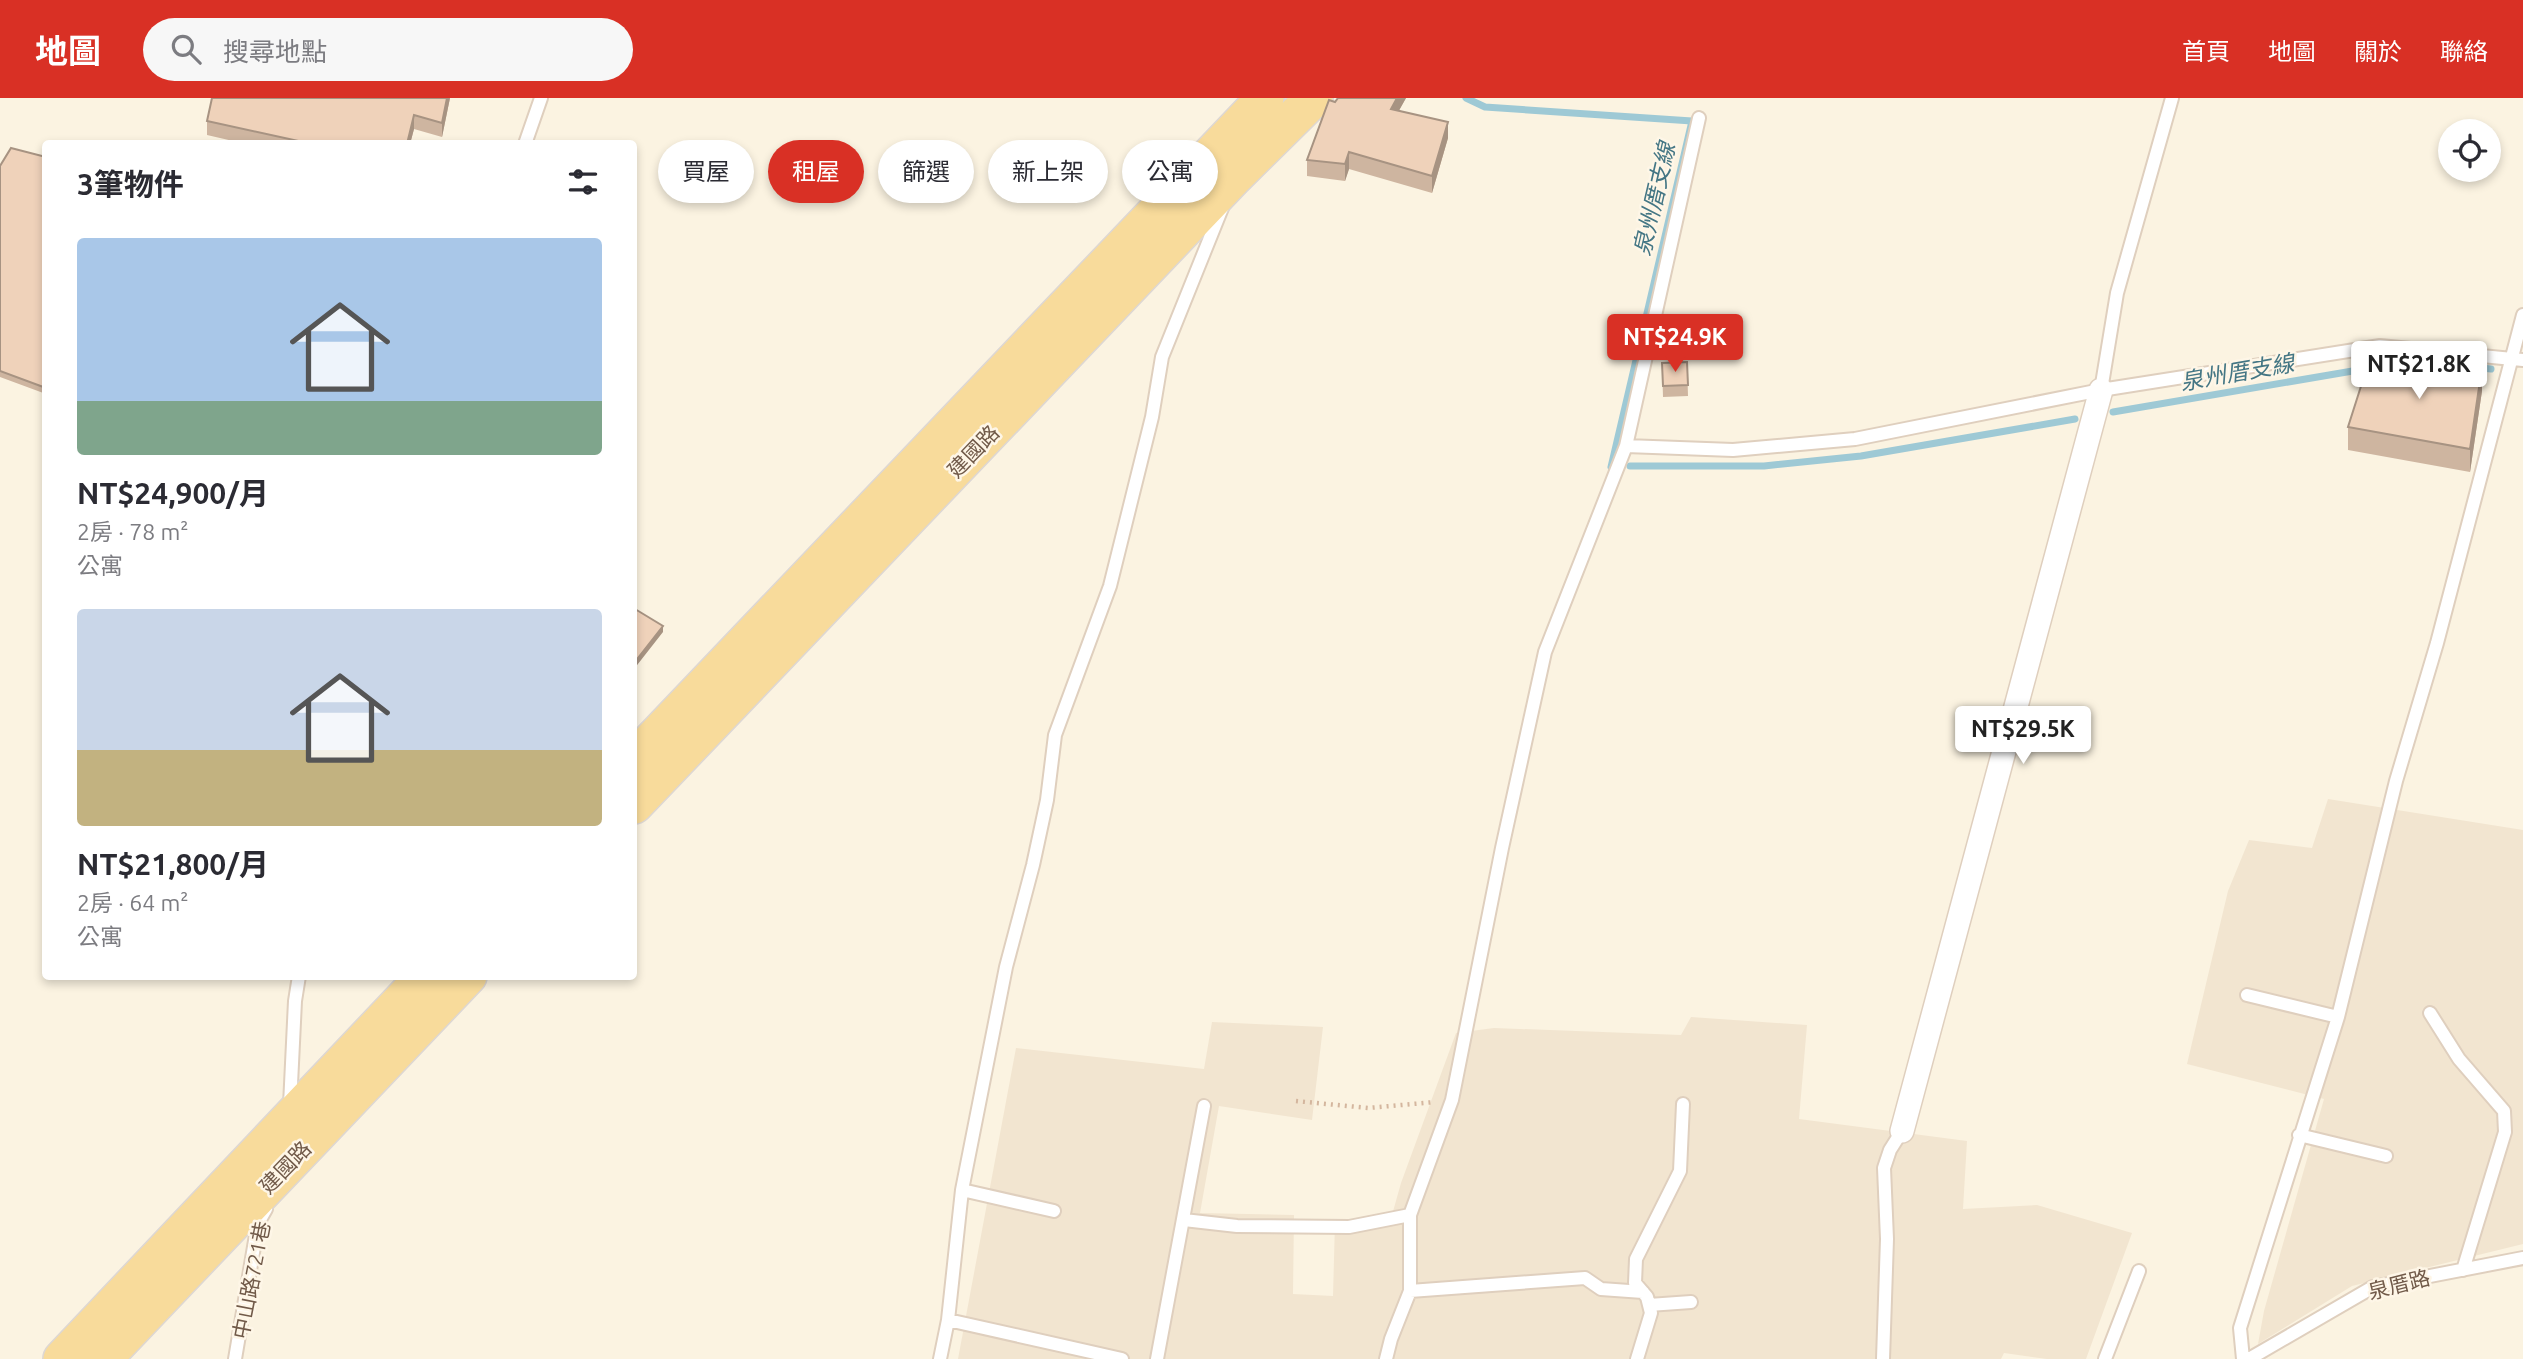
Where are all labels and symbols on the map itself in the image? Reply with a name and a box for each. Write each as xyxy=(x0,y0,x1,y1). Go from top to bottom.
water label: 泉州厝支線 xyxy=(1629,137,1680,258)
pin: NT$24.9K xyxy=(1603,314,1747,374)
pin: NT$21.8K xyxy=(2347,342,2491,401)
water label: 泉州厝支線 xyxy=(2178,349,2299,394)
street label: 建國路 xyxy=(942,420,1004,482)
pin: NT$29.5K xyxy=(1951,706,2095,766)
street label: 建國路 xyxy=(254,1136,316,1198)
street label: 中山路721巷 xyxy=(228,1219,274,1341)
street label: 泉厝路 xyxy=(2366,1265,2432,1303)

